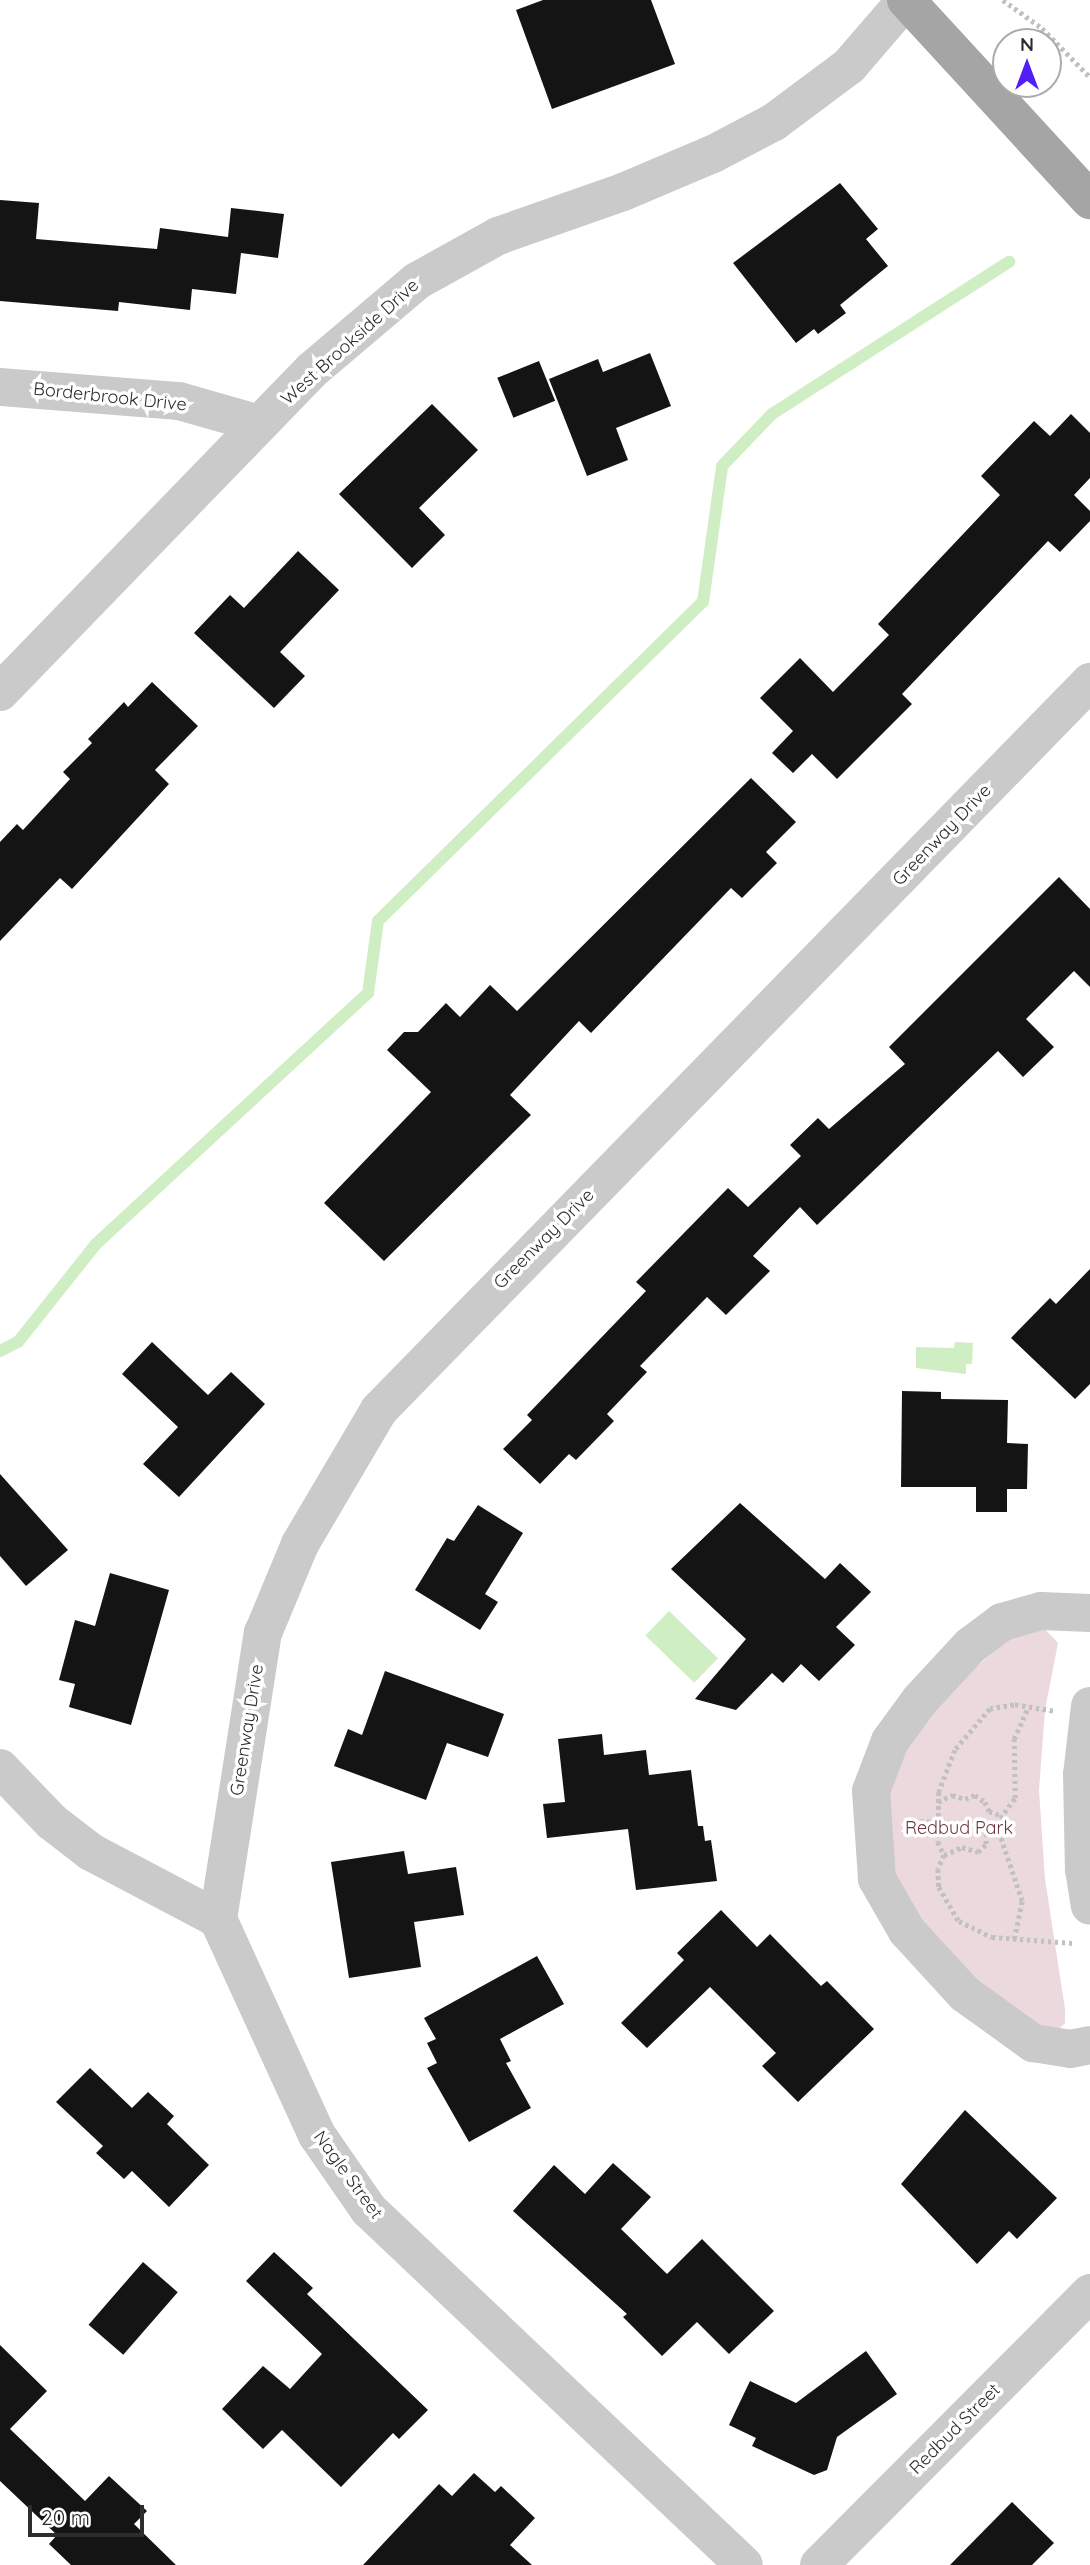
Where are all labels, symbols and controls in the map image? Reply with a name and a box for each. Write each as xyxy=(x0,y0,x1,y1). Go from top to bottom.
north arrow xyxy=(992,28,1062,98)
text: N xyxy=(1020,32,1034,56)
street label: West Brookside Drive xyxy=(277,274,423,410)
street label: Borderbrook Drive xyxy=(32,378,188,416)
street label: Greenway Drive xyxy=(888,780,996,890)
street label: Greenway Drive xyxy=(489,1184,599,1294)
street label: Greenway Drive xyxy=(226,1663,268,1797)
park label: Redbud Park xyxy=(905,1817,1013,1839)
street label: Nagle Street xyxy=(309,2127,387,2223)
street label: Redbud Street xyxy=(905,2379,1005,2479)
scale bar xyxy=(32,2492,147,2536)
text: 20 m xyxy=(41,2504,90,2530)

